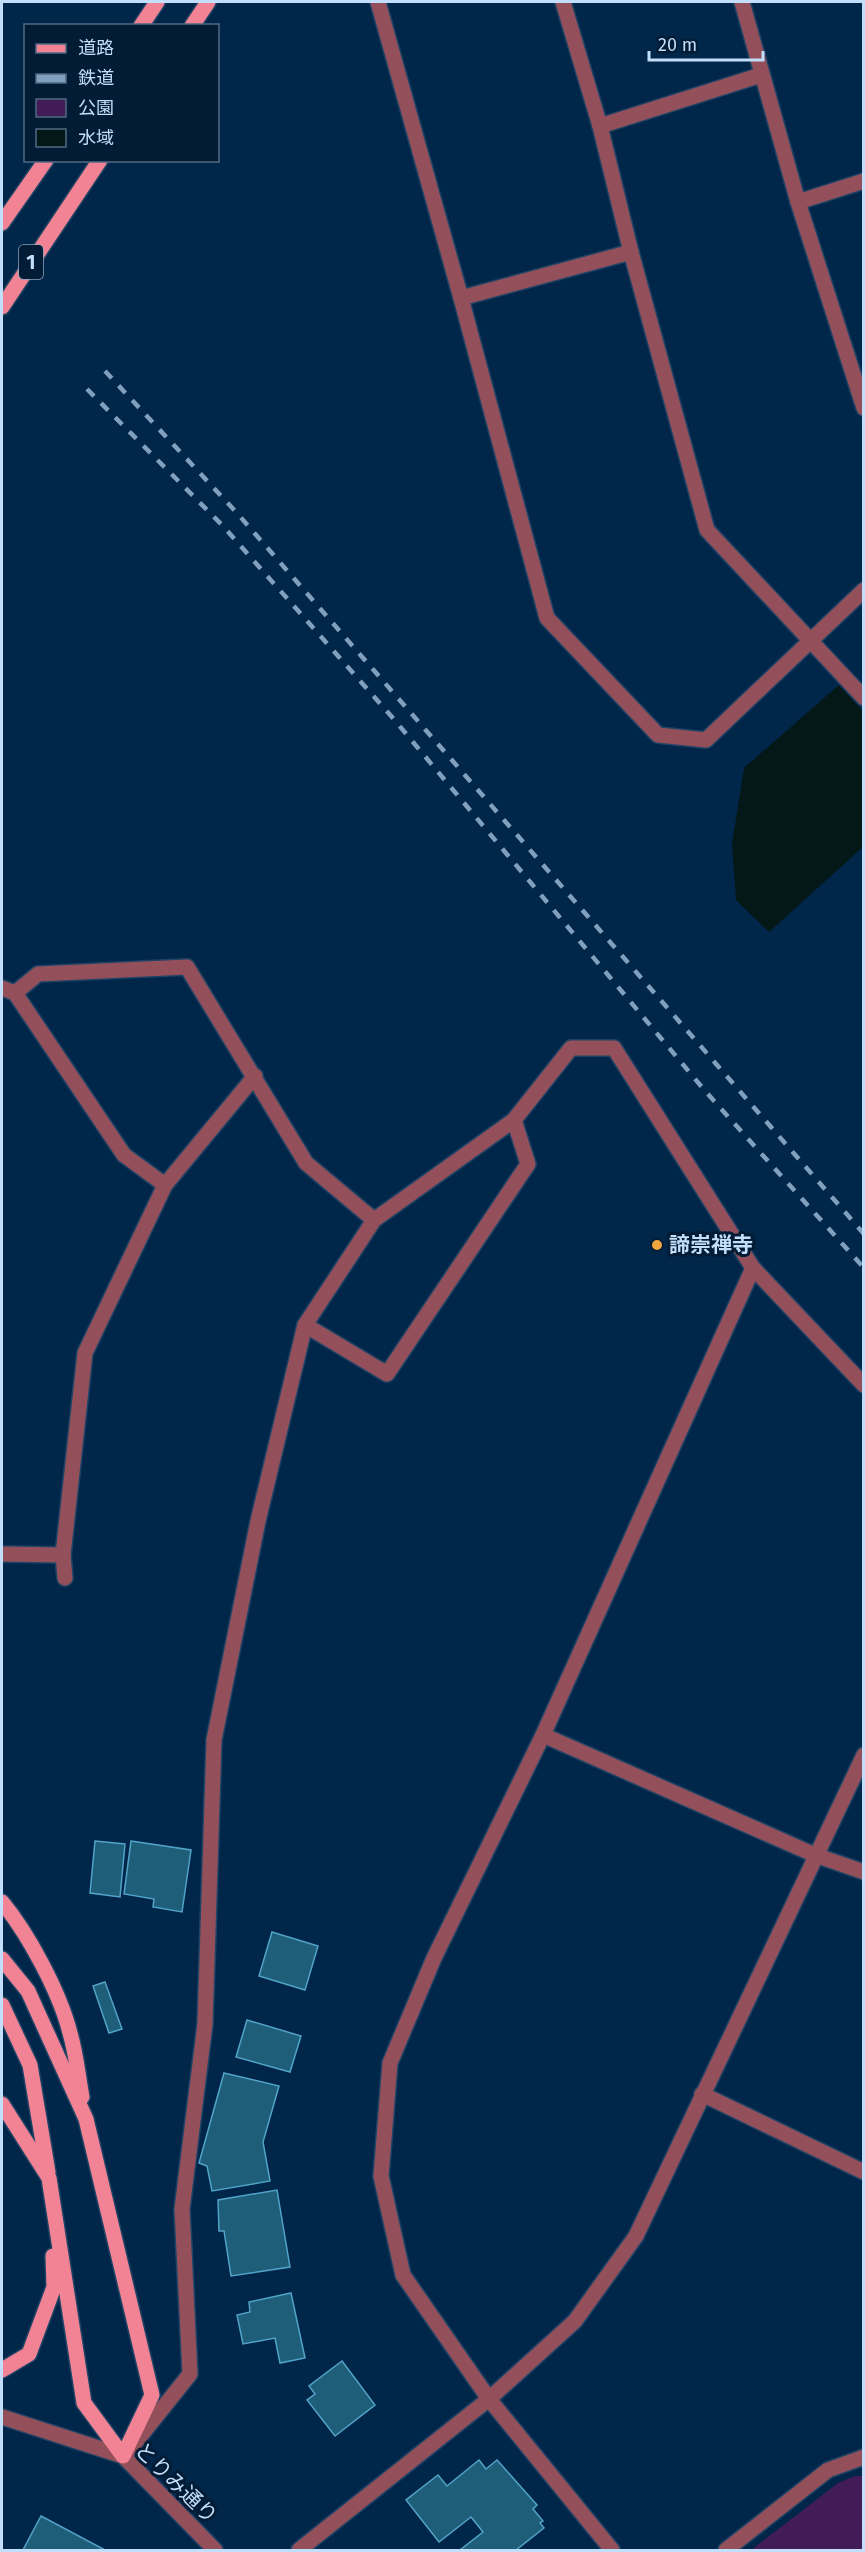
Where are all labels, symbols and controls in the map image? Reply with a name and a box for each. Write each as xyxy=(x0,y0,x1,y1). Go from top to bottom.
legend xyxy=(24,24,219,162)
scale bar xyxy=(649,24,763,62)
text: 20 m xyxy=(658,34,697,56)
text: 道路 xyxy=(78,37,114,59)
text: 鉄道 xyxy=(78,67,114,89)
text: 公園 xyxy=(78,97,114,119)
text: 水域 xyxy=(78,127,114,149)
road number: 1 xyxy=(19,245,43,279)
place label: 諦崇禅寺 xyxy=(669,1232,753,1258)
marker: 諦崇禅寺 xyxy=(650,1238,664,1252)
street label: とりみ通り xyxy=(129,2437,223,2529)

